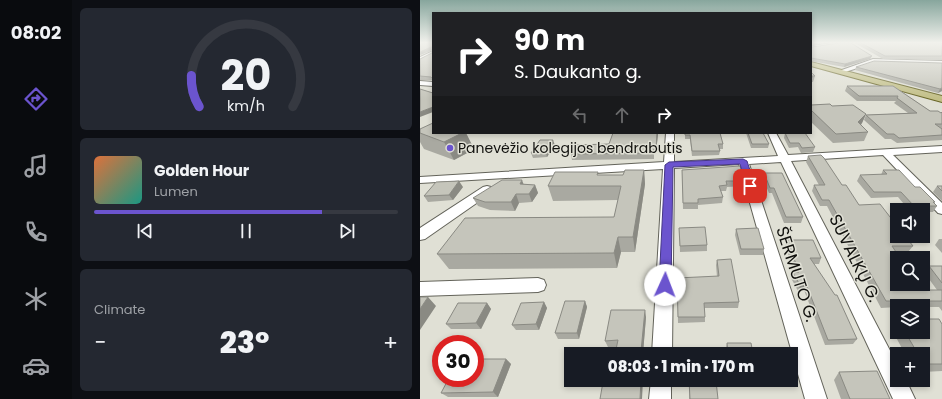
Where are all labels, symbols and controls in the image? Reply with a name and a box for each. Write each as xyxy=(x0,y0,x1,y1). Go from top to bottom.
text: 08:02 xyxy=(11,20,61,45)
text: 90 m xyxy=(514,21,585,60)
icon: right xyxy=(448,28,500,80)
text: 20 xyxy=(221,46,271,105)
text: S. Daukanto g. xyxy=(514,59,641,84)
icon: directions xyxy=(22,85,50,113)
text: km/h xyxy=(227,96,265,116)
icon: left xyxy=(569,104,591,126)
icon: ahead xyxy=(611,104,633,126)
icon: right xyxy=(653,104,675,126)
place label: Panevėžio kolegijos bendrabutis xyxy=(458,138,682,158)
marker: Panevėžio kolegijos bendrabutis xyxy=(445,143,455,153)
icon: music xyxy=(22,152,50,180)
text: Golden Hour xyxy=(154,160,249,181)
pin xyxy=(733,169,767,203)
icon: arrive xyxy=(739,175,761,197)
text: Lumen xyxy=(154,182,198,201)
map controls xyxy=(890,203,930,387)
button: sound xyxy=(890,203,930,243)
street label: SUVALKŲ G. xyxy=(823,210,887,306)
icon: phone xyxy=(22,218,50,246)
icon: previous xyxy=(134,220,156,242)
icon: pause xyxy=(235,220,257,242)
icon: next xyxy=(336,220,358,242)
street label: ŠERMUTO G. xyxy=(770,223,824,325)
button: search xyxy=(890,251,930,291)
position arrow xyxy=(644,264,686,306)
icon: climate xyxy=(22,285,50,313)
button: layers xyxy=(890,299,930,339)
text: Climate xyxy=(94,300,145,319)
text: 23° xyxy=(220,321,269,364)
text: − xyxy=(94,327,106,358)
text: + xyxy=(383,327,398,358)
speed limit sign: 30 xyxy=(432,335,484,387)
button: + xyxy=(890,347,930,387)
icon: car xyxy=(22,352,50,380)
text: 08:03 · 1 min · 170 m xyxy=(608,356,754,377)

